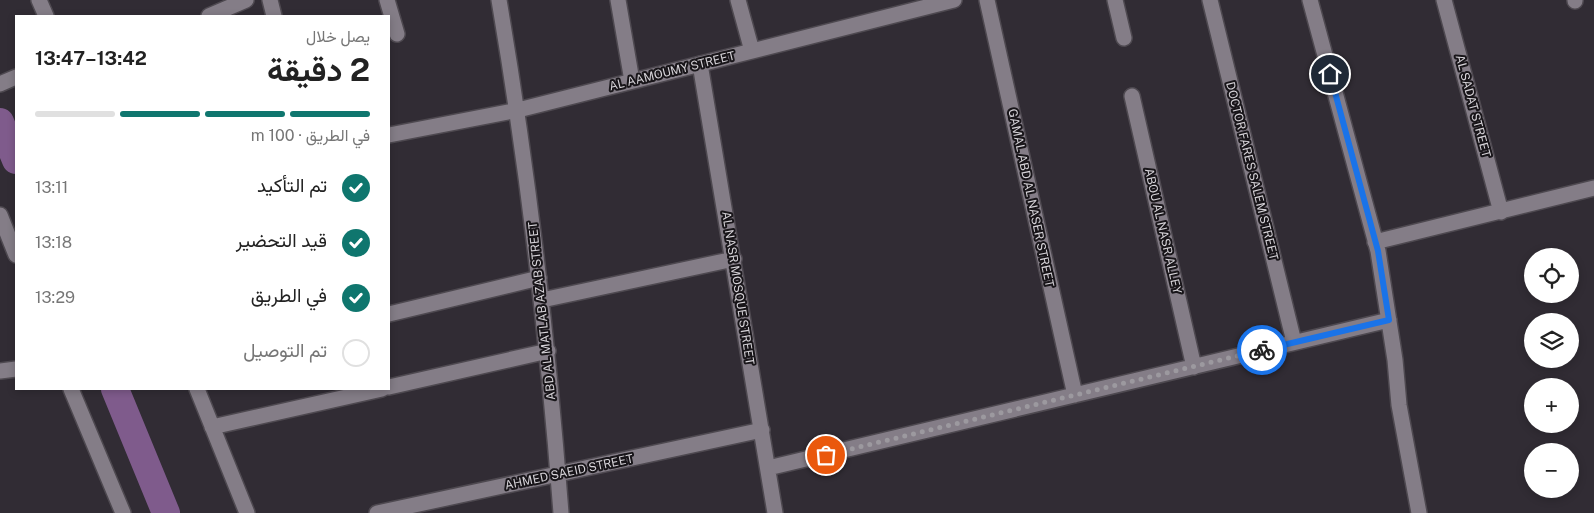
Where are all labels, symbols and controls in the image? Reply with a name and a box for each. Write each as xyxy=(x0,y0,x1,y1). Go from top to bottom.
text: يصل خلال xyxy=(306,27,370,46)
text: 13:42–13:47 xyxy=(35,47,147,69)
street label: AL AAMOUMY STREET xyxy=(608,49,736,93)
text: 2 دقيقة xyxy=(267,51,370,88)
pin xyxy=(1309,53,1351,95)
street label: AL SADAT STREET xyxy=(1453,53,1493,159)
icon: home xyxy=(1316,60,1344,88)
street label: DOCTOR FARES SALEM STREET xyxy=(1223,80,1281,262)
street label: GAMAL ABD AL NASER STREET xyxy=(1005,108,1057,288)
text: في الطريق · 100 m xyxy=(251,126,370,145)
street label: ABOU AL NASR ALLEY xyxy=(1142,167,1184,296)
text: تم التأكيد xyxy=(257,174,327,196)
icon: check xyxy=(342,174,370,202)
text: 13:11 xyxy=(35,178,68,197)
street label: AL NASR MOSQUE STREET xyxy=(719,210,757,366)
street label: ABD AL MATLAB AZAB STREET xyxy=(526,221,558,401)
text: قيد التحضير xyxy=(236,229,327,251)
icon: check xyxy=(342,229,370,257)
text: 13:18 xyxy=(35,233,72,252)
map controls xyxy=(1524,248,1579,498)
button: locate xyxy=(1524,248,1579,303)
text: في الطريق xyxy=(251,284,327,306)
icon: check xyxy=(342,284,370,312)
text: 13:29 xyxy=(35,288,75,307)
button: layers xyxy=(1524,313,1579,368)
courier xyxy=(1237,325,1287,375)
icon: bike xyxy=(1248,336,1276,364)
text: تم التوصيل xyxy=(243,339,327,361)
button: + xyxy=(1524,378,1579,433)
pin xyxy=(805,434,847,476)
icon: bag xyxy=(812,441,840,469)
button: − xyxy=(1524,443,1579,498)
street label: AHMED SAEID STREET xyxy=(503,452,635,492)

